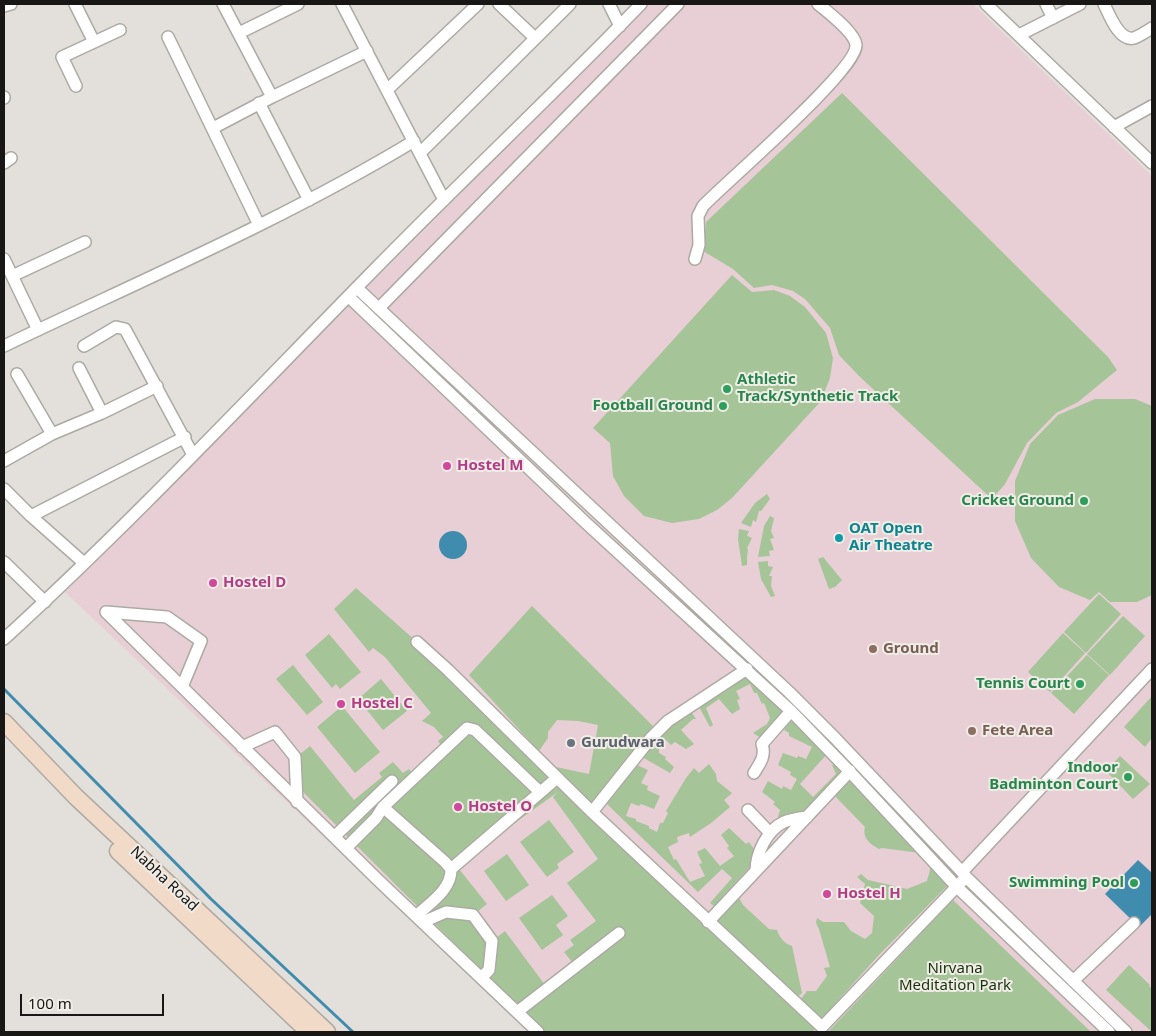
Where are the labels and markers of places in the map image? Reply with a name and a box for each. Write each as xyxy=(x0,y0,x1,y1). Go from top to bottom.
place label: Athletic Track/Synthetic Track xyxy=(737,371,898,406)
marker: Athletic Track/Synthetic Track xyxy=(721,383,733,395)
place label: Football Ground xyxy=(593,397,713,415)
marker: Football Ground xyxy=(717,400,729,412)
place label: Hostel M xyxy=(457,457,523,475)
marker: Hostel M xyxy=(441,460,453,472)
place label: Cricket Ground xyxy=(961,492,1074,510)
marker: Cricket Ground xyxy=(1078,495,1090,507)
place label: OAT Open Air Theatre xyxy=(849,520,933,555)
marker: OAT Open Air Theatre xyxy=(833,532,845,544)
place label: Hostel D xyxy=(223,574,286,592)
marker: Hostel D xyxy=(207,577,219,589)
place label: Ground xyxy=(883,640,939,658)
marker: Ground xyxy=(867,643,879,655)
place label: Tennis Court xyxy=(976,675,1070,693)
marker: Tennis Court xyxy=(1074,678,1086,690)
place label: Hostel C xyxy=(351,695,413,713)
marker: Hostel C xyxy=(335,698,347,710)
place label: Fete Area xyxy=(982,722,1053,740)
marker: Fete Area xyxy=(966,725,978,737)
place label: Gurudwara xyxy=(581,734,665,752)
marker: Gurudwara xyxy=(565,737,577,749)
place label: Indoor Badminton Court xyxy=(989,759,1118,794)
marker: Indoor Badminton Court xyxy=(1122,771,1134,783)
place label: Hostel O xyxy=(468,798,532,816)
marker: Hostel O xyxy=(452,801,464,813)
place label: Swimming Pool xyxy=(1009,874,1124,892)
marker: Swimming Pool xyxy=(1128,877,1140,889)
place label: Hostel H xyxy=(837,885,901,903)
marker: Hostel H xyxy=(821,888,833,900)

